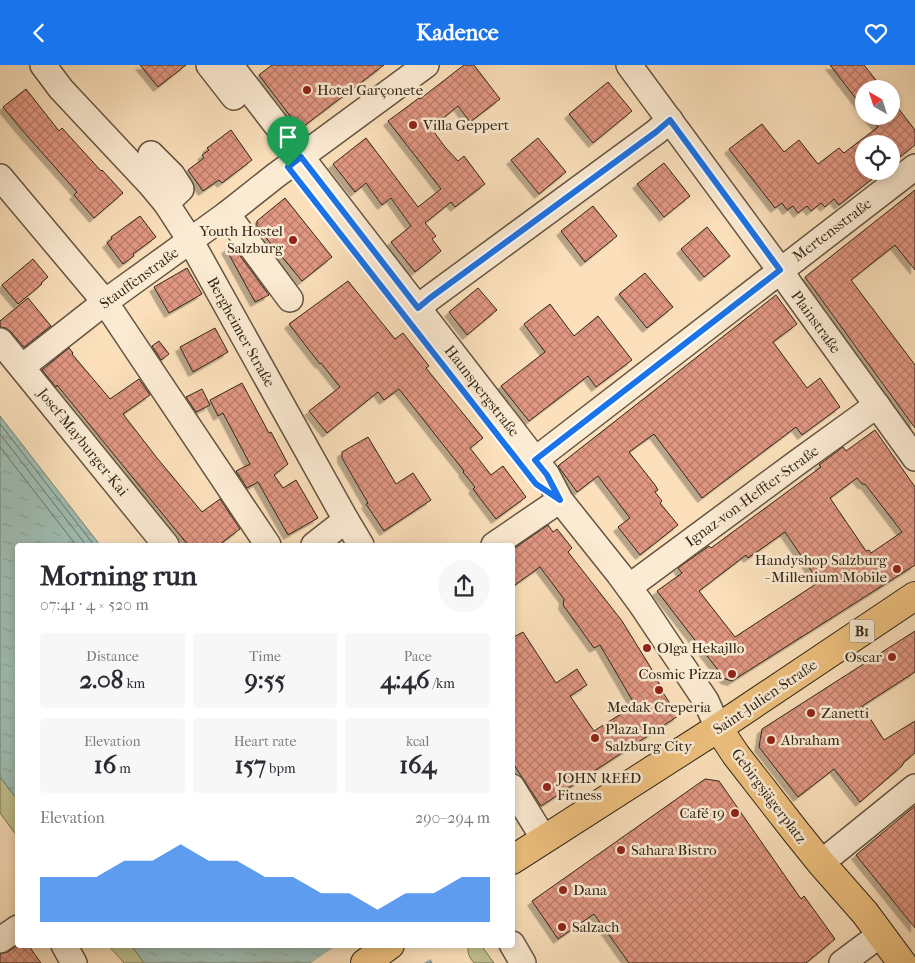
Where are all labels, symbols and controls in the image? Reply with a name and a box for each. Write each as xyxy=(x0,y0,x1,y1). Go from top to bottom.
icon: back xyxy=(25,19,53,47)
icon: heart xyxy=(862,19,890,47)
text: Kadence xyxy=(416,20,499,46)
north arrow xyxy=(855,80,900,125)
map controls xyxy=(855,80,900,180)
place label: Hotel Garçonete xyxy=(317,81,424,99)
marker: Hotel Garçonete xyxy=(301,84,313,96)
pin xyxy=(267,116,309,167)
place label: Villa Geppert xyxy=(422,116,510,134)
marker: Villa Geppert xyxy=(407,119,419,131)
icon: arrive xyxy=(274,123,302,151)
button: locate xyxy=(855,135,900,180)
street label: Mertensstraße xyxy=(789,194,876,266)
place label: Youth Hostel Salzburg xyxy=(199,222,284,257)
marker: Youth Hostel Salzburg xyxy=(287,234,299,246)
street label: Stauffenstraße xyxy=(96,243,182,313)
street label: Bergheimer Straße xyxy=(203,274,279,391)
street label: Plainstraße xyxy=(787,287,845,357)
street label: Haunspergstraße xyxy=(441,342,524,441)
street label: Josef-Mayburger-Kai xyxy=(33,384,132,500)
street label: Ignaz-von-Heffter-Straße xyxy=(682,441,823,550)
place label: Handyshop Salzburg - Millenium Mobile xyxy=(755,551,888,586)
text: Morning run xyxy=(40,559,197,592)
button: share xyxy=(438,560,490,612)
marker: Handyshop Salzburg - Millenium Mobile xyxy=(891,563,903,575)
text: 07:41 · 4 × 520 m xyxy=(40,595,149,614)
road number: B1 xyxy=(850,619,874,643)
place label: Olga Hekajllo xyxy=(657,639,745,657)
marker: Olga Hekajllo xyxy=(641,642,653,654)
text: Distance xyxy=(86,648,139,665)
text: Time xyxy=(249,648,281,665)
text: Pace xyxy=(404,648,432,665)
place label: Oscar xyxy=(845,648,883,666)
marker: Oscar xyxy=(886,651,898,663)
street label: Saint-Julien-Straße xyxy=(710,655,821,738)
text: 2.08 xyxy=(79,665,123,694)
text: 9:55 xyxy=(245,665,285,694)
text: 4:46 xyxy=(380,665,430,694)
place label: Cosmic Pizza xyxy=(638,665,723,683)
marker: Cosmic Pizza xyxy=(726,668,738,680)
text: km xyxy=(123,675,145,692)
text: /km xyxy=(430,675,455,692)
marker: Medak Creperia xyxy=(653,684,665,696)
place label: Medak Creperia xyxy=(607,698,712,716)
place label: Zanetti xyxy=(821,704,870,722)
marker: Zanetti xyxy=(805,707,817,719)
place label: Plaza Inn Salzburg City xyxy=(605,720,693,755)
place label: Abraham xyxy=(780,731,840,749)
marker: Plaza Inn Salzburg City xyxy=(589,732,601,744)
text: Elevation xyxy=(84,733,141,750)
text: Heart rate xyxy=(234,733,296,750)
text: kcal xyxy=(406,733,429,750)
marker: Abraham xyxy=(765,734,777,746)
street label: Gebirgsjägerplatz xyxy=(727,745,811,847)
text: 16 xyxy=(94,750,116,779)
text: 157 xyxy=(234,750,266,779)
text: 164 xyxy=(399,750,436,779)
text: m xyxy=(116,760,131,777)
text: bpm xyxy=(266,760,296,777)
place label: JOHN REED Fitness xyxy=(556,769,641,804)
marker: JOHN REED Fitness xyxy=(541,781,553,793)
place label: Café 19 xyxy=(679,804,725,822)
marker: Café 19 xyxy=(729,807,741,819)
text: Elevation xyxy=(40,808,105,827)
text: 290–294 m xyxy=(415,808,490,827)
place label: Sahara Bistro xyxy=(631,841,717,859)
marker: Sahara Bistro xyxy=(615,844,627,856)
place label: Dana xyxy=(573,881,608,899)
marker: Dana xyxy=(557,884,569,896)
place label: Salzach xyxy=(572,918,620,936)
marker: Salzach xyxy=(556,921,568,933)

